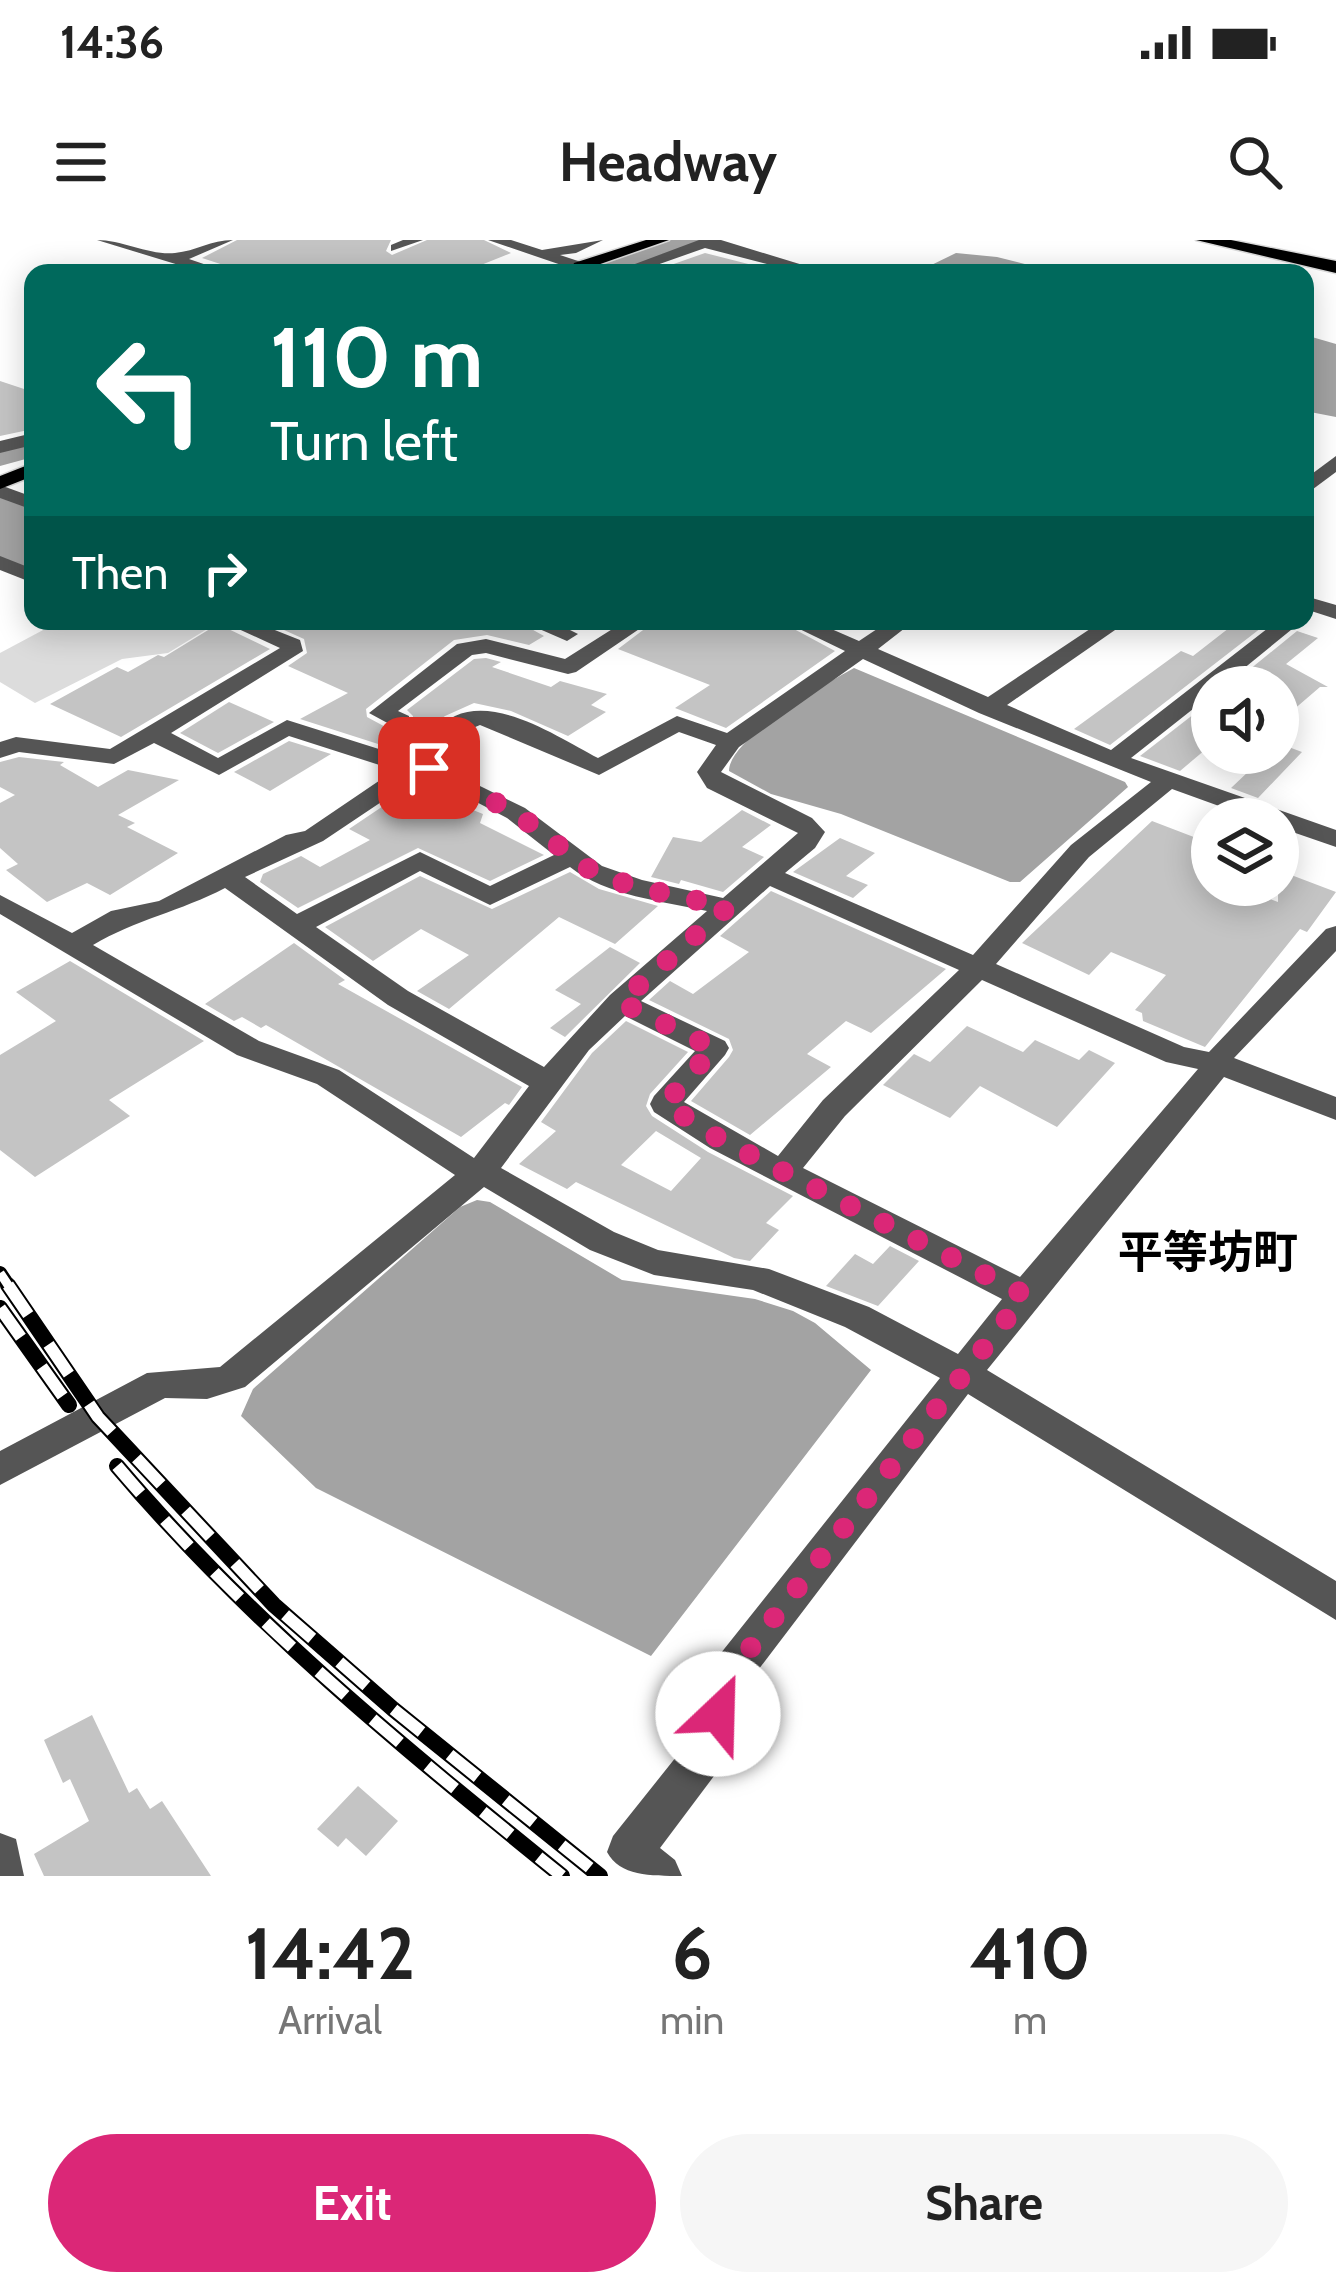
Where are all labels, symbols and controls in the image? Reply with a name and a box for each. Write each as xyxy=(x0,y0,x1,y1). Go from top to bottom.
text: 14:36 xyxy=(60,15,164,69)
icon: menu xyxy=(48,129,114,195)
text: Headway xyxy=(559,129,777,195)
icon: search xyxy=(1222,129,1288,195)
text: 110 m xyxy=(270,306,483,408)
icon: left xyxy=(72,312,228,468)
text: Turn left xyxy=(270,408,458,474)
icon: right xyxy=(192,540,258,606)
text: Then xyxy=(72,546,168,600)
map controls xyxy=(1191,666,1299,906)
button: sound xyxy=(1191,666,1299,774)
pin xyxy=(378,717,480,819)
icon: arrive xyxy=(396,735,462,801)
button: layers xyxy=(1191,798,1299,906)
district label: 平等坊町 xyxy=(1118,1225,1298,1279)
position arrow xyxy=(655,1651,781,1777)
text: 14:42 xyxy=(245,1910,415,1997)
text: 6 xyxy=(672,1910,712,1997)
text: 410 xyxy=(969,1910,1091,1997)
text: Arrival xyxy=(278,1996,382,2044)
text: min xyxy=(660,1996,724,2044)
text: m xyxy=(1013,1996,1047,2044)
button: Exit xyxy=(48,2134,656,2272)
button: Share xyxy=(680,2134,1288,2272)

